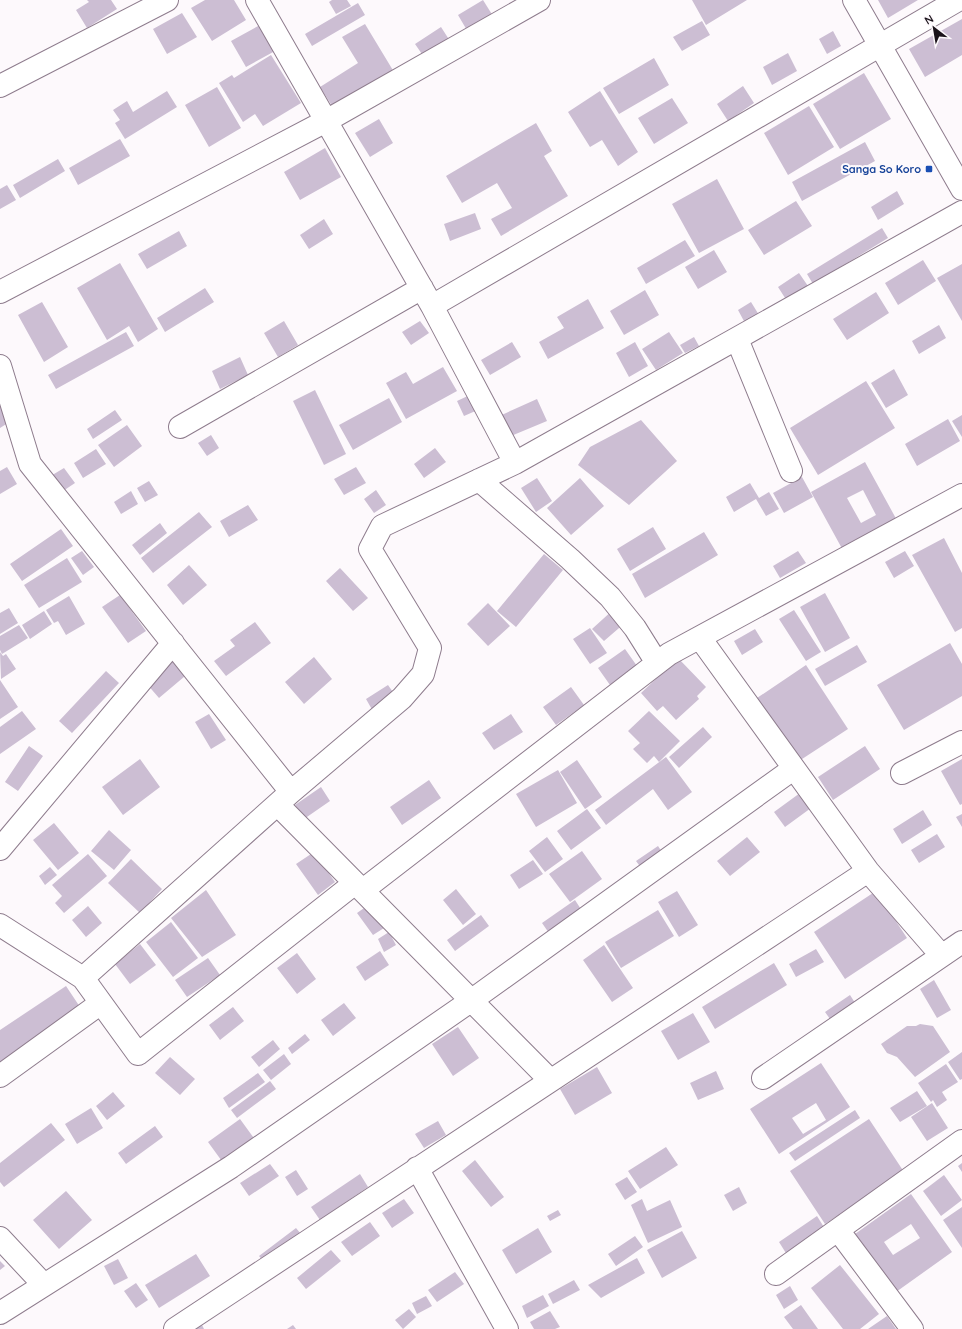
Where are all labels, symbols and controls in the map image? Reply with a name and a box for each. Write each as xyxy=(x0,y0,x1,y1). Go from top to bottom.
north arrow xyxy=(914,8,954,48)
text: N xyxy=(922,11,936,28)
place label: Sanga So Koro xyxy=(842,162,921,176)
marker: Sanga So Koro xyxy=(924,164,934,174)

